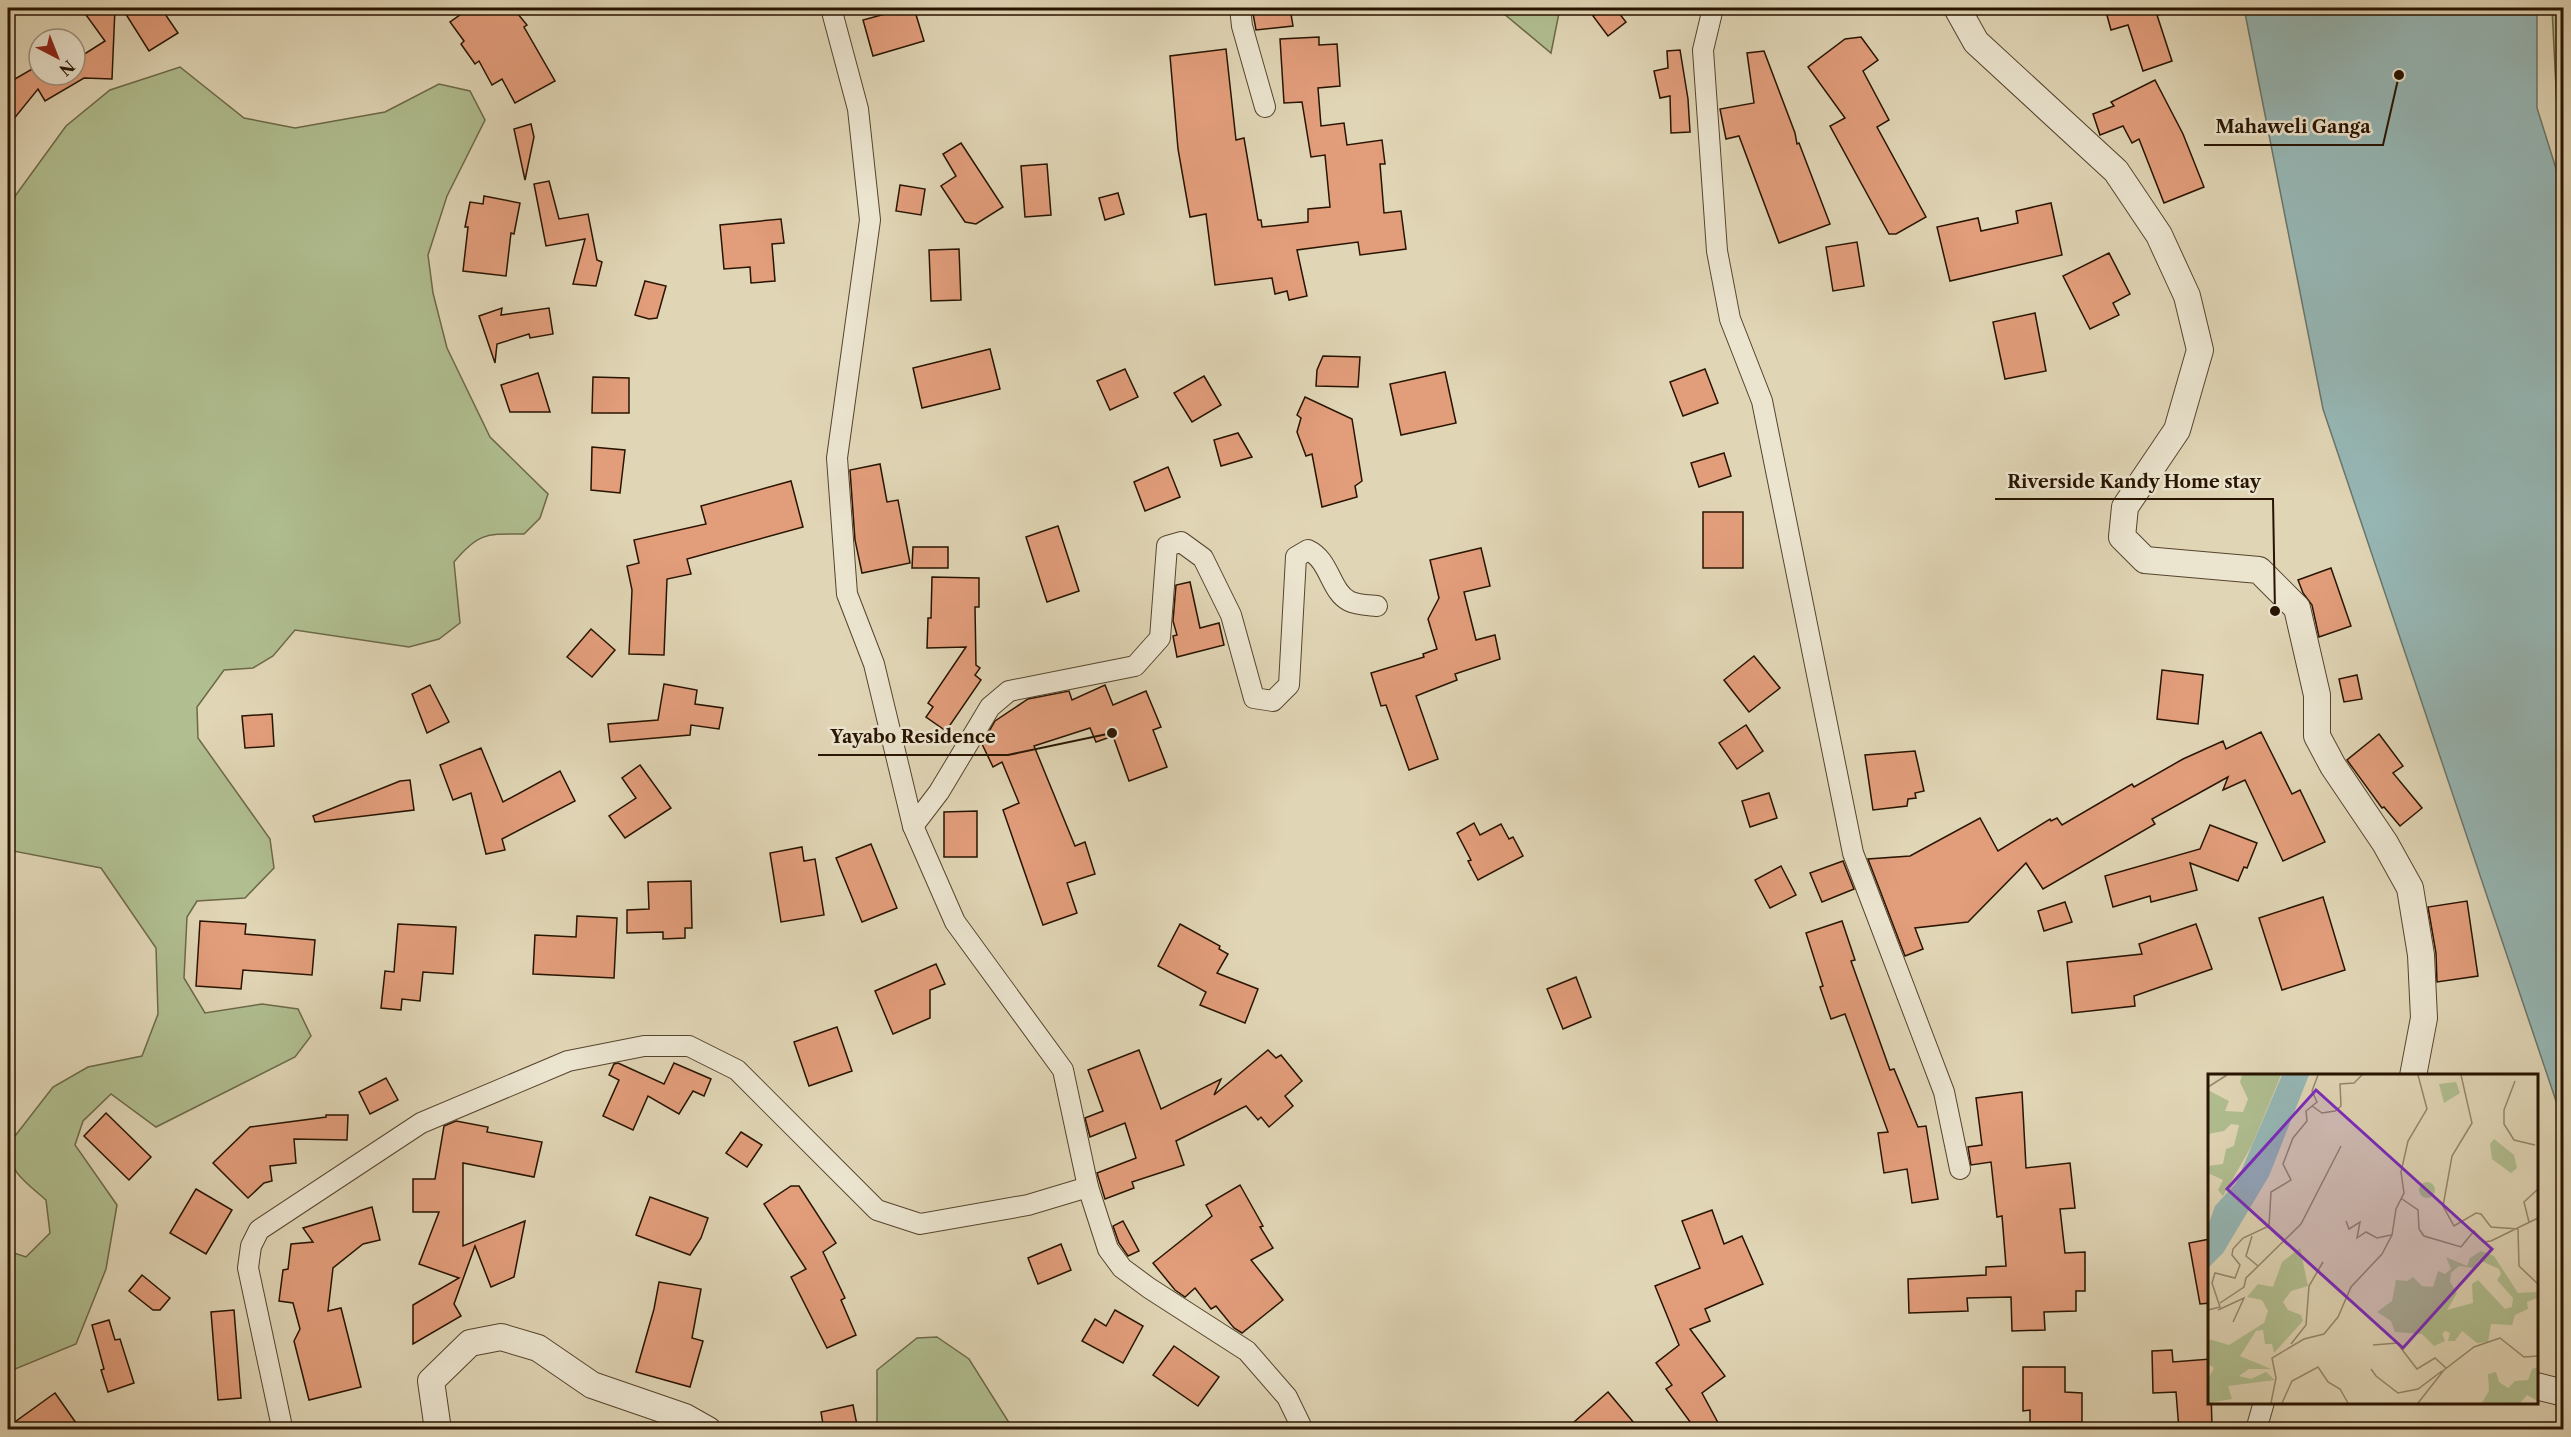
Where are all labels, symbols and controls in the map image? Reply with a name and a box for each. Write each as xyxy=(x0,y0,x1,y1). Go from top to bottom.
north arrow xyxy=(27,27,87,87)
text: N xyxy=(55,56,79,80)
callout: Mahaweli Ganga xyxy=(2204,109,2383,145)
text: Mahaweli Ganga xyxy=(2215,116,2371,138)
callout: Riverside Kandy Home stay xyxy=(1995,463,2273,499)
text: Riverside Kandy Home stay xyxy=(2007,471,2262,493)
callout: Yayabo Residence xyxy=(818,719,1008,755)
text: Yayabo Residence xyxy=(829,726,996,748)
inset map xyxy=(2208,1074,2538,1404)

